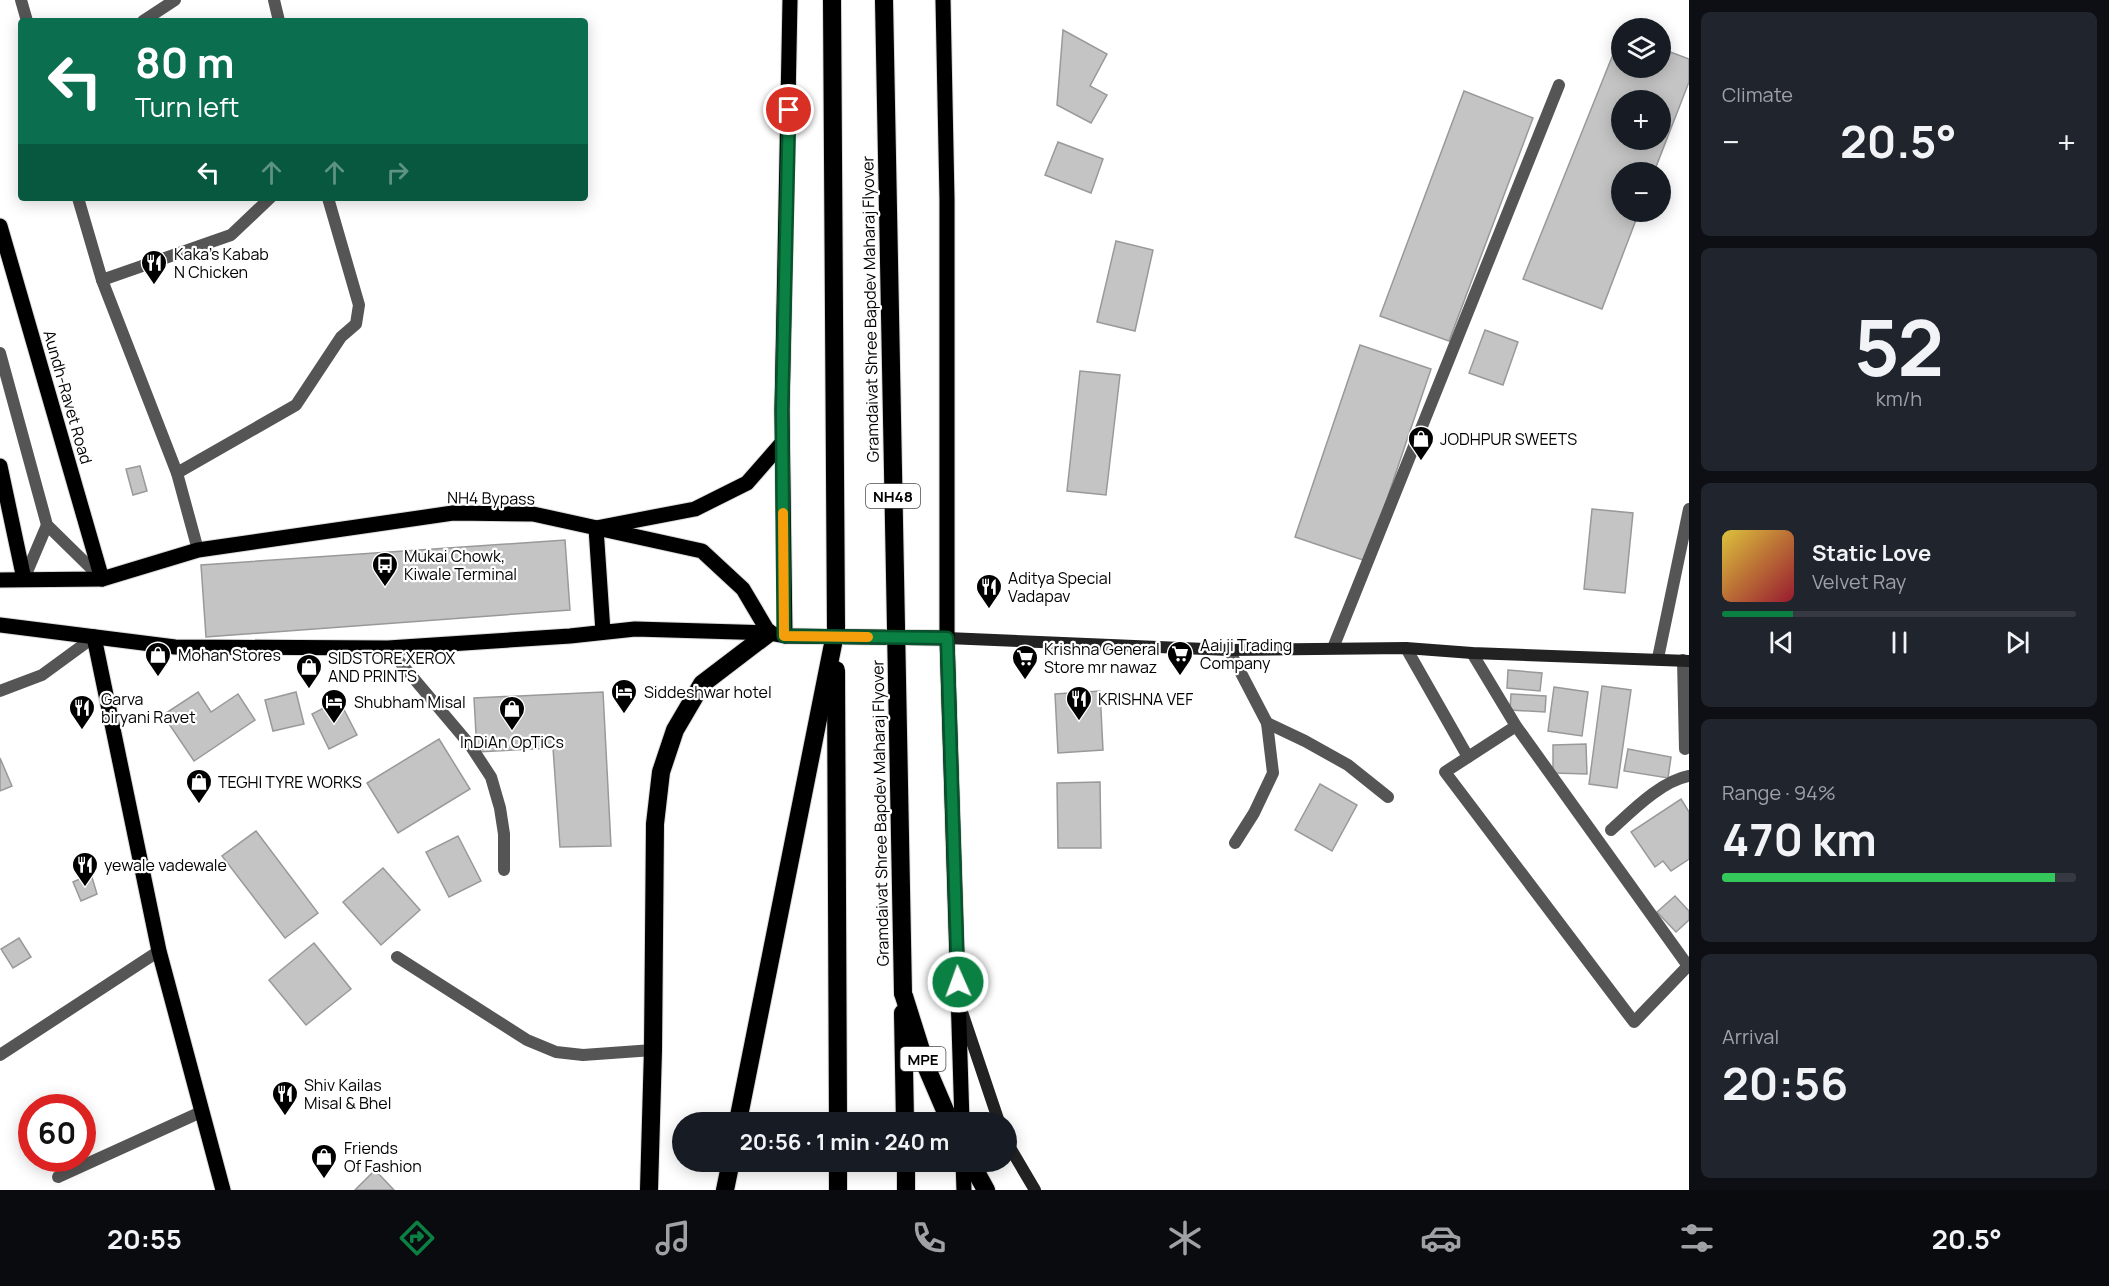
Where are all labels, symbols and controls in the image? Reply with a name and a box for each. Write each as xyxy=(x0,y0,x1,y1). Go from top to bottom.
map controls xyxy=(1611,18,1671,222)
button: layers xyxy=(1611,18,1671,78)
text: 80 m xyxy=(135,33,235,91)
icon: left xyxy=(36,42,114,120)
text: Climate xyxy=(1722,81,1793,108)
pin xyxy=(763,84,814,135)
text: Turn left xyxy=(135,88,239,125)
button: + xyxy=(1611,90,1671,150)
icon: arrive xyxy=(772,93,805,126)
text: 20.5° xyxy=(1840,110,1957,172)
text: − xyxy=(1722,119,1740,164)
text: + xyxy=(2057,119,2076,164)
street label: Gramdaivat Shree Bapdev Maharaj Flyover xyxy=(856,155,884,462)
icon: left xyxy=(192,156,225,189)
icon: ahead xyxy=(255,156,288,189)
icon: ahead xyxy=(318,156,351,189)
icon: right xyxy=(381,156,414,189)
button: − xyxy=(1611,162,1671,222)
place label: Kaka's Kabab N Chicken xyxy=(174,243,269,283)
restaurant icon: Kaka's Kabab N Chicken xyxy=(139,248,169,286)
text: 52 xyxy=(1854,293,1944,399)
street label: Aundh-Ravet Road xyxy=(38,328,98,466)
text: km/h xyxy=(1876,385,1922,412)
shop icon: JODHPUR SWEETS xyxy=(1406,424,1436,462)
place label: JODHPUR SWEETS xyxy=(1440,428,1577,450)
road number: NH48 xyxy=(866,484,920,508)
street label: NH4 Bypass xyxy=(447,486,535,510)
text: Static Love xyxy=(1812,538,1931,568)
place label: Mukai Chowk, Kiwale Terminal xyxy=(404,545,517,585)
bus stop icon: Mukai Chowk, Kiwale Terminal xyxy=(370,550,400,588)
place label: Aditya Special Vadapav xyxy=(1008,567,1111,607)
text: Velvet Ray xyxy=(1812,568,1906,595)
restaurant icon: Aditya Special Vadapav xyxy=(974,572,1004,610)
icon: previous xyxy=(1765,626,1798,659)
icon: pause xyxy=(1883,626,1916,659)
icon: next xyxy=(2001,626,2034,659)
place label: Aai ji Trading Company xyxy=(1200,634,1292,674)
place label: Krishna General Store mr nawaz xyxy=(1044,638,1160,678)
supermarket icon: Aai ji Trading Company xyxy=(1165,639,1195,677)
shop icon: Mohan Stores xyxy=(143,640,173,678)
supermarket icon: Krishna General Store mr nawaz xyxy=(1010,643,1040,681)
place label: Mohan Stores xyxy=(178,644,281,666)
place label: SIDSTORE XEROX AND PRINTS xyxy=(328,647,455,687)
shop icon: SIDSTORE XEROX AND PRINTS xyxy=(294,652,324,690)
street label: Gramdaivat Shree Bapdev Maharaj Flyover xyxy=(866,659,894,966)
hotel icon: Siddeshwar hotel xyxy=(609,677,639,715)
place label: Siddeshwar hotel xyxy=(644,681,772,703)
restaurant icon: KRISHNA VEF xyxy=(1064,684,1094,722)
hotel icon: Shubham Misal xyxy=(319,687,349,725)
place label: Garva biryani Ravet xyxy=(101,688,196,728)
place label: KRISHNA VEF xyxy=(1098,688,1193,710)
place label: Shubham Misal xyxy=(354,691,466,713)
restaurant icon: Garva biryani Ravet xyxy=(67,693,97,731)
shop icon: InDiAn OpTiCs xyxy=(497,694,527,732)
place label: InDiAn OpTiCs xyxy=(460,731,564,753)
shop icon: TEGHI TYRE WORKS xyxy=(184,767,214,805)
place label: TEGHI TYRE WORKS xyxy=(218,771,362,793)
text: Range · 94% xyxy=(1722,779,1836,806)
text: 470 km xyxy=(1722,808,1877,870)
restaurant icon: yewale vadewale xyxy=(70,850,100,888)
place label: yewale vadewale xyxy=(104,854,227,876)
position arrow xyxy=(926,950,990,1014)
text: Arrival xyxy=(1722,1023,1779,1050)
road number: MPE xyxy=(900,1047,946,1071)
text: 20:56 xyxy=(1722,1052,1848,1114)
place label: Shiv Kailas Misal & Bhel xyxy=(304,1074,391,1114)
restaurant icon: Shiv Kailas Misal & Bhel xyxy=(270,1079,300,1117)
speed limit sign: 60 xyxy=(18,1094,96,1172)
text: 20:56 · 1 min · 240 m xyxy=(740,1127,949,1157)
place label: Friends Of Fashion xyxy=(344,1137,422,1177)
shop icon: Friends Of Fashion xyxy=(309,1142,339,1180)
icon: directions xyxy=(396,1217,438,1259)
icon: music xyxy=(652,1217,694,1259)
icon: phone xyxy=(908,1217,950,1259)
icon: climate xyxy=(1164,1217,1206,1259)
icon: car xyxy=(1420,1217,1462,1259)
icon: filters xyxy=(1676,1217,1718,1259)
text: 20:55 xyxy=(107,1220,182,1257)
text: 20.5° xyxy=(1932,1220,2002,1257)

